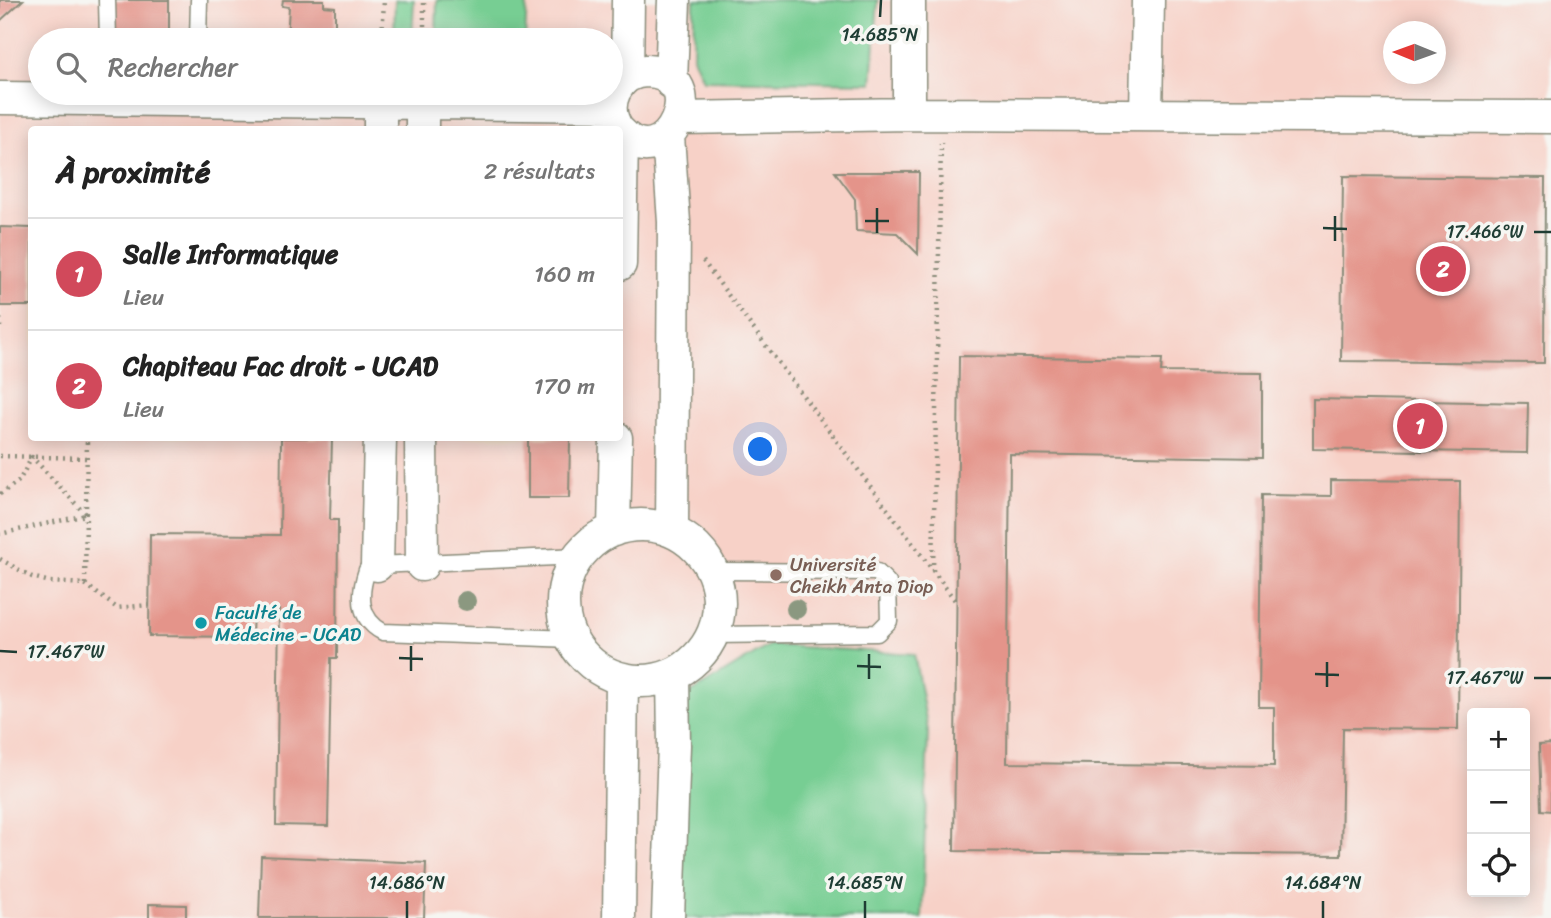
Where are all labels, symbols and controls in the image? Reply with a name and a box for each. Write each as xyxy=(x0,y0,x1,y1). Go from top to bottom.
text: 14.685°N xyxy=(842,19,919,51)
north arrow xyxy=(1383,21,1446,84)
search box xyxy=(28,28,623,105)
text: Rechercher xyxy=(108,44,238,90)
icon: search xyxy=(52,48,90,86)
text: À proximité xyxy=(56,145,210,199)
text: 2 résultats xyxy=(484,151,595,192)
text: 17.466°W xyxy=(1447,216,1524,248)
text: Salle Informatique xyxy=(123,231,338,277)
pin: 2 xyxy=(1420,243,1466,295)
text: 1 xyxy=(74,254,84,295)
text: 160 m xyxy=(534,254,595,295)
text: Lieu xyxy=(123,277,164,318)
text: Chapiteau Fac droit - UCAD xyxy=(123,343,438,389)
text: 2 xyxy=(72,366,86,407)
text: 170 m xyxy=(534,366,595,407)
text: Lieu xyxy=(123,389,164,430)
pin: 1 xyxy=(1397,400,1443,452)
your location xyxy=(743,432,777,466)
place label: Université Cheikh Anta Diop xyxy=(790,548,933,603)
marker: Université Cheikh Anta Diop xyxy=(768,567,784,583)
place label: Faculté de Médecine - UCAD xyxy=(215,596,362,651)
marker: Faculté de Médecine - UCAD xyxy=(193,615,209,631)
text: 17.467°W xyxy=(28,636,106,668)
text: 17.467°W xyxy=(1447,662,1525,694)
map controls xyxy=(1467,708,1530,897)
button: + xyxy=(1467,708,1530,771)
button: − xyxy=(1467,771,1530,834)
button: locate xyxy=(1467,834,1530,897)
text: 14.686°N xyxy=(369,867,445,899)
text: 14.685°N xyxy=(827,867,904,899)
text: 14.684°N xyxy=(1285,867,1362,899)

